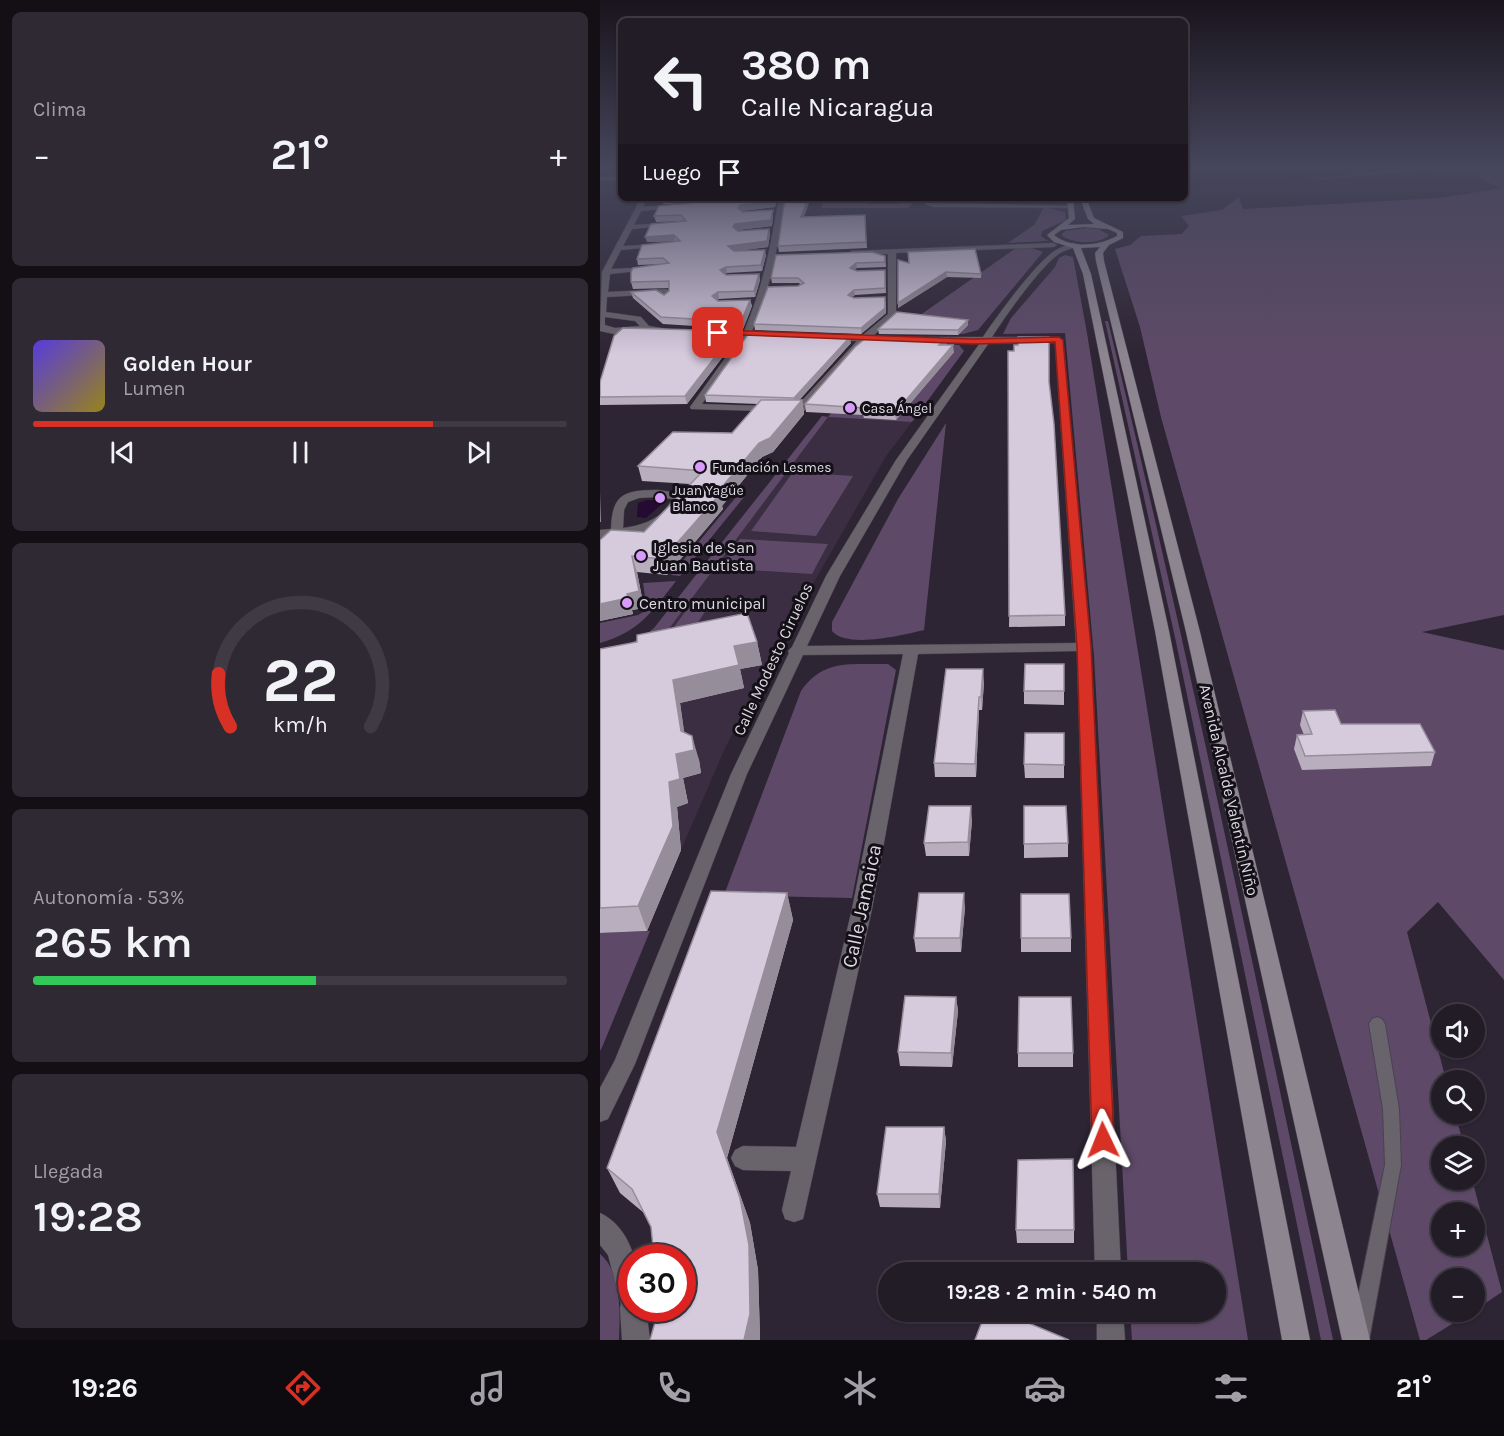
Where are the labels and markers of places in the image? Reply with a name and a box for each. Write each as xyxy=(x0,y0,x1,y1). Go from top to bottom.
pin xyxy=(692,307,743,358)
place label: Casa Ángel xyxy=(862,399,932,417)
marker: Casa Ángel xyxy=(843,401,857,415)
place label: Fundación Lesmes xyxy=(712,459,831,476)
marker: Fundación Lesmes xyxy=(693,460,707,474)
place label: Juan Yagüe Blanco xyxy=(672,482,744,515)
marker: Juan Yagüe Blanco xyxy=(653,491,667,505)
place label: Iglesia de San Juan Bautista xyxy=(653,538,755,575)
marker: Iglesia de San Juan Bautista xyxy=(634,549,648,563)
place label: Centro municipal xyxy=(639,594,766,613)
marker: Centro municipal xyxy=(620,596,634,610)

